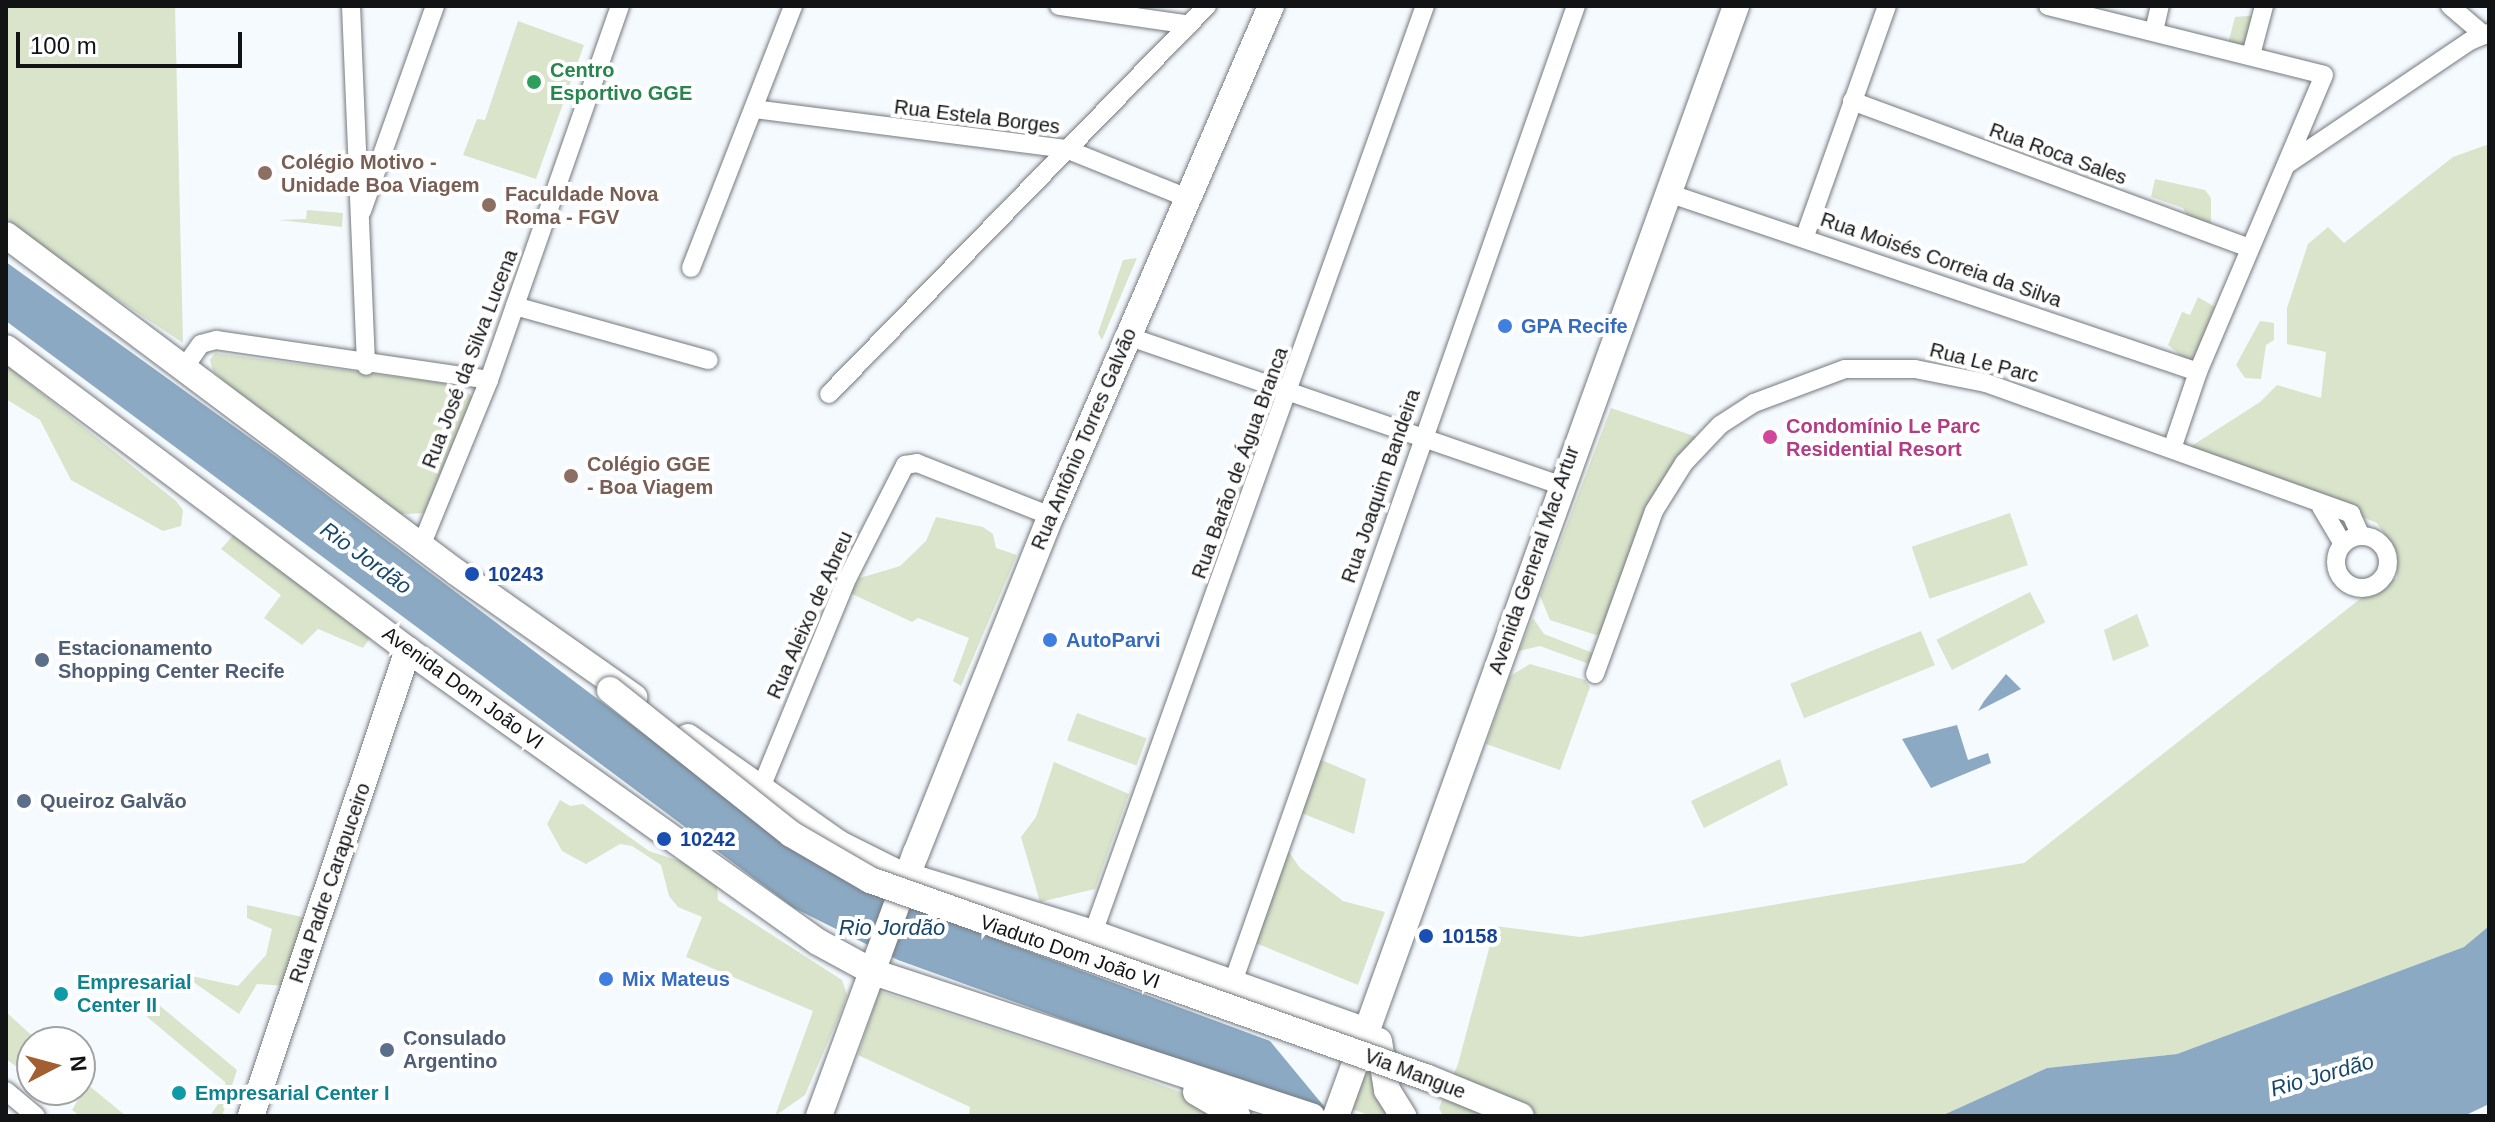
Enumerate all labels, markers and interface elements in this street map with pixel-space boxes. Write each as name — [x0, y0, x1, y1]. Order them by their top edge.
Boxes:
scale bar — [20, 16, 246, 66]
text: 100 m — [30, 32, 97, 59]
place label: Centro Esportivo GGE — [550, 58, 692, 105]
marker: Centro Esportivo GGE — [525, 73, 543, 91]
street label: Rua Estela Borges — [893, 95, 1061, 139]
street label: Rua Roca Sales — [1986, 118, 2130, 190]
place label: Colégio Motivo - Unidade Boa Viagem — [281, 150, 480, 197]
marker: Colégio Motivo - Unidade Boa Viagem — [256, 164, 274, 182]
place label: Faculdade Nova Roma - FGV — [505, 182, 658, 229]
marker: Faculdade Nova Roma - FGV — [480, 196, 498, 214]
street label: Rua Moisés Correia da Silva — [1817, 207, 2065, 313]
street label: Rua José da Silva Lucena — [417, 246, 523, 472]
place label: GPA Recife — [1521, 314, 1628, 338]
marker: GPA Recife — [1496, 317, 1514, 335]
street label: Rua Antônio Torres Galvão — [1026, 324, 1142, 554]
street label: Rua Le Parc — [1927, 338, 2041, 388]
street label: Rua Barão de Água Branca — [1187, 344, 1293, 582]
street label: Rua Joaquim Bandeira — [1337, 386, 1425, 586]
place label: Condomínio Le Parc Residential Resort — [1786, 414, 1980, 461]
marker: Condomínio Le Parc Residential Resort — [1761, 428, 1779, 446]
street label: Avenida General Mac Artur — [1483, 442, 1585, 678]
place label: Colégio GGE - Boa Viagem — [587, 452, 713, 499]
marker: Colégio GGE - Boa Viagem — [562, 467, 580, 485]
water label: Rio Jordão — [315, 516, 417, 600]
street label: Rua Aleixo de Abreu — [762, 526, 858, 704]
place label: 10243 — [488, 562, 544, 586]
marker: 10243 — [463, 565, 481, 583]
street label: Avenida Dom João VI — [378, 622, 548, 754]
place label: AutoParvi — [1066, 628, 1160, 652]
marker: AutoParvi — [1041, 631, 1059, 649]
place label: Estacionamento Shopping Center Recife — [58, 636, 285, 683]
marker: Estacionamento Shopping Center Recife — [33, 651, 51, 669]
street label: Rua Padre Carapuceiro — [284, 780, 376, 986]
place label: Queiroz Galvão — [40, 789, 187, 813]
marker: Queiroz Galvão — [15, 792, 33, 810]
place label: 10242 — [680, 827, 736, 851]
marker: 10242 — [655, 830, 673, 848]
street label: Viaduto Dom João VI — [977, 910, 1163, 994]
water label: Rio Jordão — [839, 915, 945, 941]
place label: 10158 — [1442, 924, 1498, 948]
marker: 10158 — [1417, 927, 1435, 945]
place label: Mix Mateus — [622, 967, 730, 991]
place label: Empresarial Center II — [77, 970, 192, 1017]
marker: Mix Mateus — [597, 970, 615, 988]
marker: Empresarial Center II — [52, 985, 70, 1003]
north arrow — [16, 1026, 96, 1106]
place label: Consulado Argentino — [403, 1026, 506, 1073]
marker: Consulado Argentino — [378, 1041, 396, 1059]
street label: Via Mangue — [1361, 1044, 1469, 1104]
water label: Rio Jordão — [2267, 1048, 2377, 1102]
text: N — [65, 1054, 92, 1073]
place label: Empresarial Center I — [195, 1081, 390, 1105]
marker: Empresarial Center I — [170, 1084, 188, 1102]

